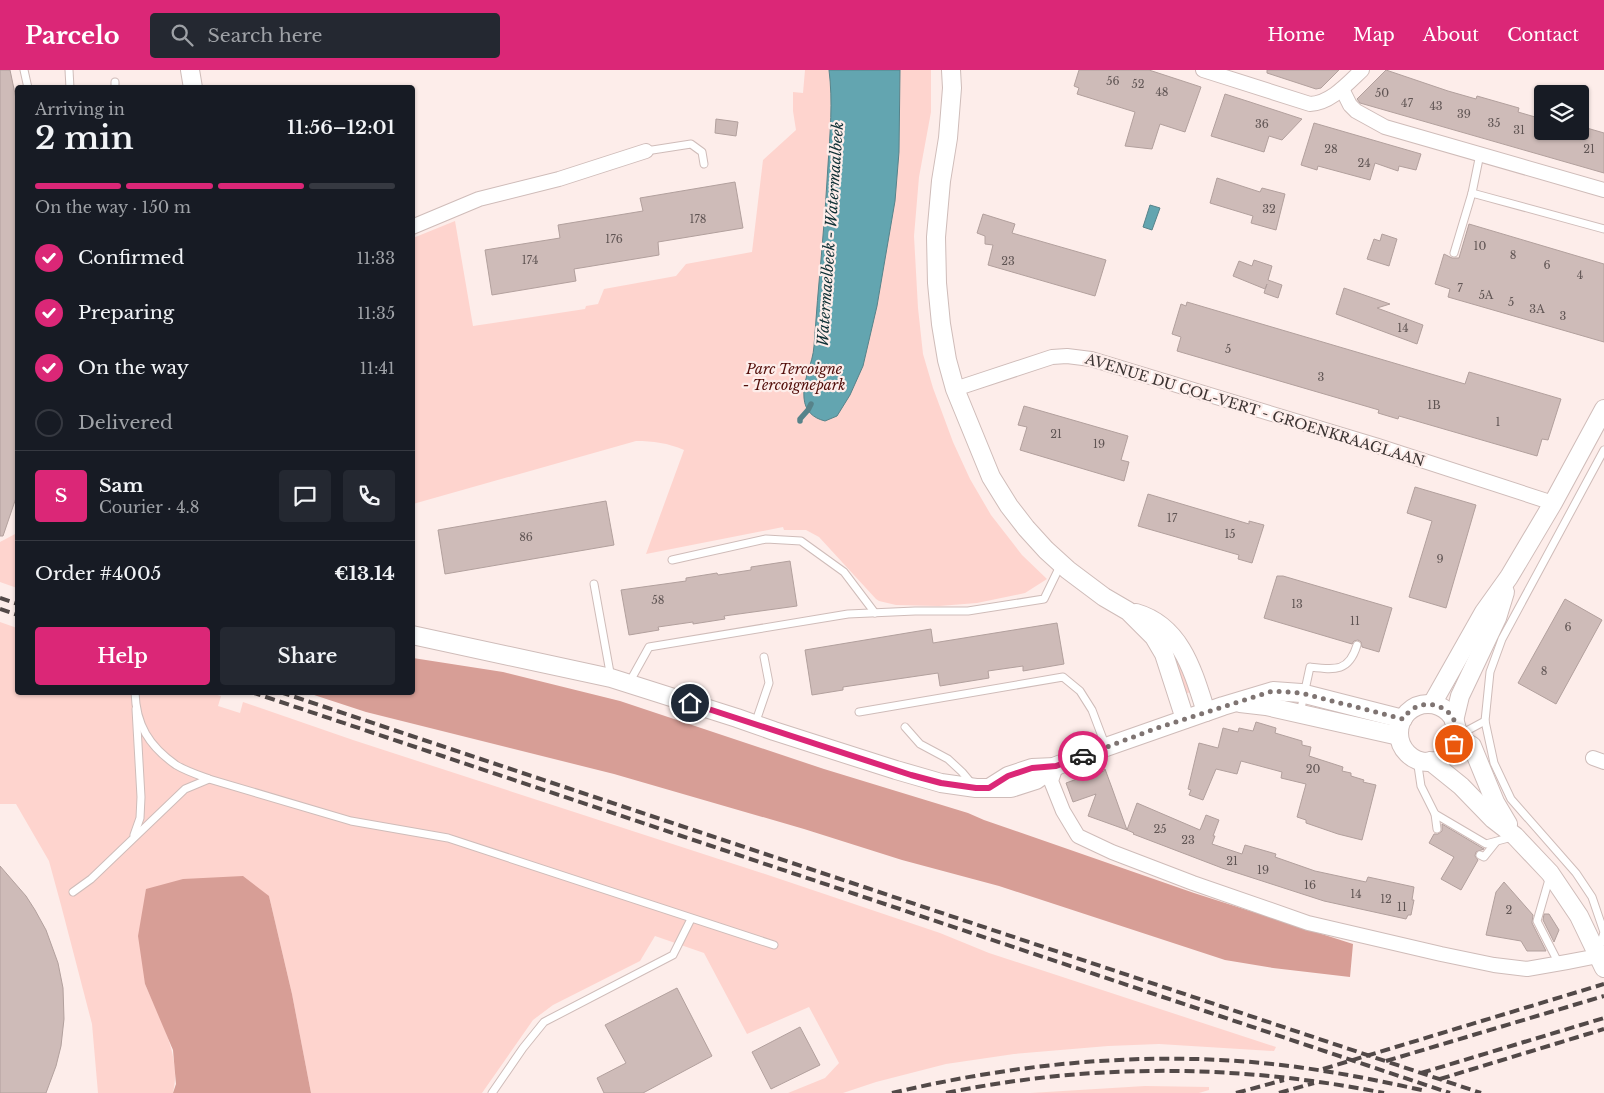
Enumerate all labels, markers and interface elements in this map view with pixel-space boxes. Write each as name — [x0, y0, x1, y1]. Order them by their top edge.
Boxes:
search box — [150, 13, 500, 58]
text: Parcelo — [25, 21, 120, 50]
icon: search — [168, 21, 196, 49]
text: Search here — [208, 24, 322, 47]
text: Home — [1267, 24, 1325, 46]
text: Map — [1353, 24, 1395, 46]
text: About — [1423, 24, 1479, 46]
text: Contact — [1507, 24, 1579, 46]
house number: 56 — [1106, 74, 1120, 88]
house number: 52 — [1131, 77, 1145, 91]
house number: 48 — [1155, 85, 1169, 99]
map controls — [1534, 85, 1589, 140]
button: layers — [1534, 85, 1589, 140]
house number: 50 — [1375, 86, 1389, 100]
house number: 47 — [1401, 96, 1413, 110]
text: Arriving in — [35, 99, 125, 119]
house number: 43 — [1429, 99, 1443, 113]
house number: 39 — [1457, 107, 1471, 121]
text: 11:56–12:01 — [287, 116, 395, 139]
house number: 35 — [1487, 116, 1501, 130]
house number: 36 — [1255, 117, 1269, 131]
text: 2 min — [35, 118, 134, 158]
water label: Watermaelbeek - Watermaalbeek — [813, 121, 847, 347]
house number: 31 — [1513, 123, 1525, 137]
house number: 28 — [1324, 142, 1338, 156]
house number: 21 — [1583, 142, 1595, 156]
house number: 24 — [1357, 156, 1371, 170]
text: On the way · 150 m — [35, 197, 191, 217]
house number: 32 — [1262, 202, 1276, 216]
house number: 178 — [689, 212, 707, 226]
house number: 176 — [605, 232, 623, 246]
house number: 10 — [1474, 239, 1487, 253]
icon: check — [35, 244, 63, 272]
text: Confirmed — [78, 246, 184, 269]
text: 11:33 — [356, 248, 395, 268]
house number: 8 — [1510, 248, 1516, 262]
house number: 174 — [522, 253, 538, 267]
house number: 23 — [1001, 254, 1015, 268]
house number: 6 — [1543, 258, 1551, 272]
house number: 4 — [1577, 268, 1583, 282]
house number: 7 — [1457, 281, 1463, 295]
house number: 5A — [1479, 288, 1494, 302]
house number: 5 — [1508, 295, 1514, 309]
icon: check — [35, 299, 63, 327]
text: Preparing — [78, 301, 174, 324]
house number: 3A — [1529, 302, 1545, 316]
text: 11:35 — [357, 303, 395, 323]
house number: 3 — [1560, 309, 1567, 323]
house number: 14 — [1397, 321, 1409, 335]
house number: 5 — [1225, 342, 1231, 356]
street label: AVENUE DU COL-VERT - GROENKRAAGLAAN — [1082, 349, 1427, 470]
icon: check — [35, 354, 63, 382]
text: On the way — [78, 356, 189, 379]
text: 11:41 — [360, 358, 395, 378]
park label: Parc Tercoigne - Tercoignepark — [743, 360, 845, 394]
house number: 3 — [1318, 370, 1325, 384]
house number: 1B — [1427, 398, 1441, 412]
text: Delivered — [78, 411, 173, 434]
house number: 1 — [1496, 415, 1501, 429]
house number: 21 — [1050, 427, 1062, 441]
house number: 19 — [1093, 437, 1105, 451]
button: chat — [279, 470, 331, 522]
button: phone — [343, 470, 395, 522]
text: Sam — [99, 474, 144, 497]
text: S — [55, 484, 67, 507]
text: Courier · 4.8 — [99, 497, 200, 517]
house number: 17 — [1167, 511, 1178, 525]
house number: 15 — [1224, 527, 1236, 541]
house number: 86 — [519, 530, 533, 544]
house number: 9 — [1436, 552, 1444, 566]
text: Order #4005 — [35, 562, 161, 585]
text: €13.14 — [334, 562, 395, 585]
house number: 58 — [652, 593, 664, 607]
house number: 13 — [1291, 597, 1303, 611]
house number: 11 — [1350, 614, 1360, 628]
house number: 6 — [1564, 620, 1572, 634]
button: Help — [35, 627, 210, 685]
button: Share — [220, 627, 395, 685]
house number: 8 — [1541, 664, 1547, 678]
pin — [669, 682, 711, 724]
icon: home — [676, 689, 704, 717]
pin — [1433, 723, 1475, 765]
icon: bag — [1440, 730, 1468, 758]
courier — [1058, 731, 1108, 781]
icon: car — [1069, 742, 1097, 770]
house number: 20 — [1306, 762, 1320, 776]
house number: 25 — [1153, 822, 1167, 836]
house number: 23 — [1181, 833, 1195, 847]
house number: 21 — [1226, 854, 1238, 868]
house number: 19 — [1257, 863, 1269, 877]
house number: 16 — [1304, 878, 1316, 892]
house number: 14 — [1350, 887, 1362, 901]
house number: 12 — [1380, 892, 1392, 906]
house number: 11 — [1397, 900, 1407, 914]
house number: 2 — [1506, 903, 1513, 917]

